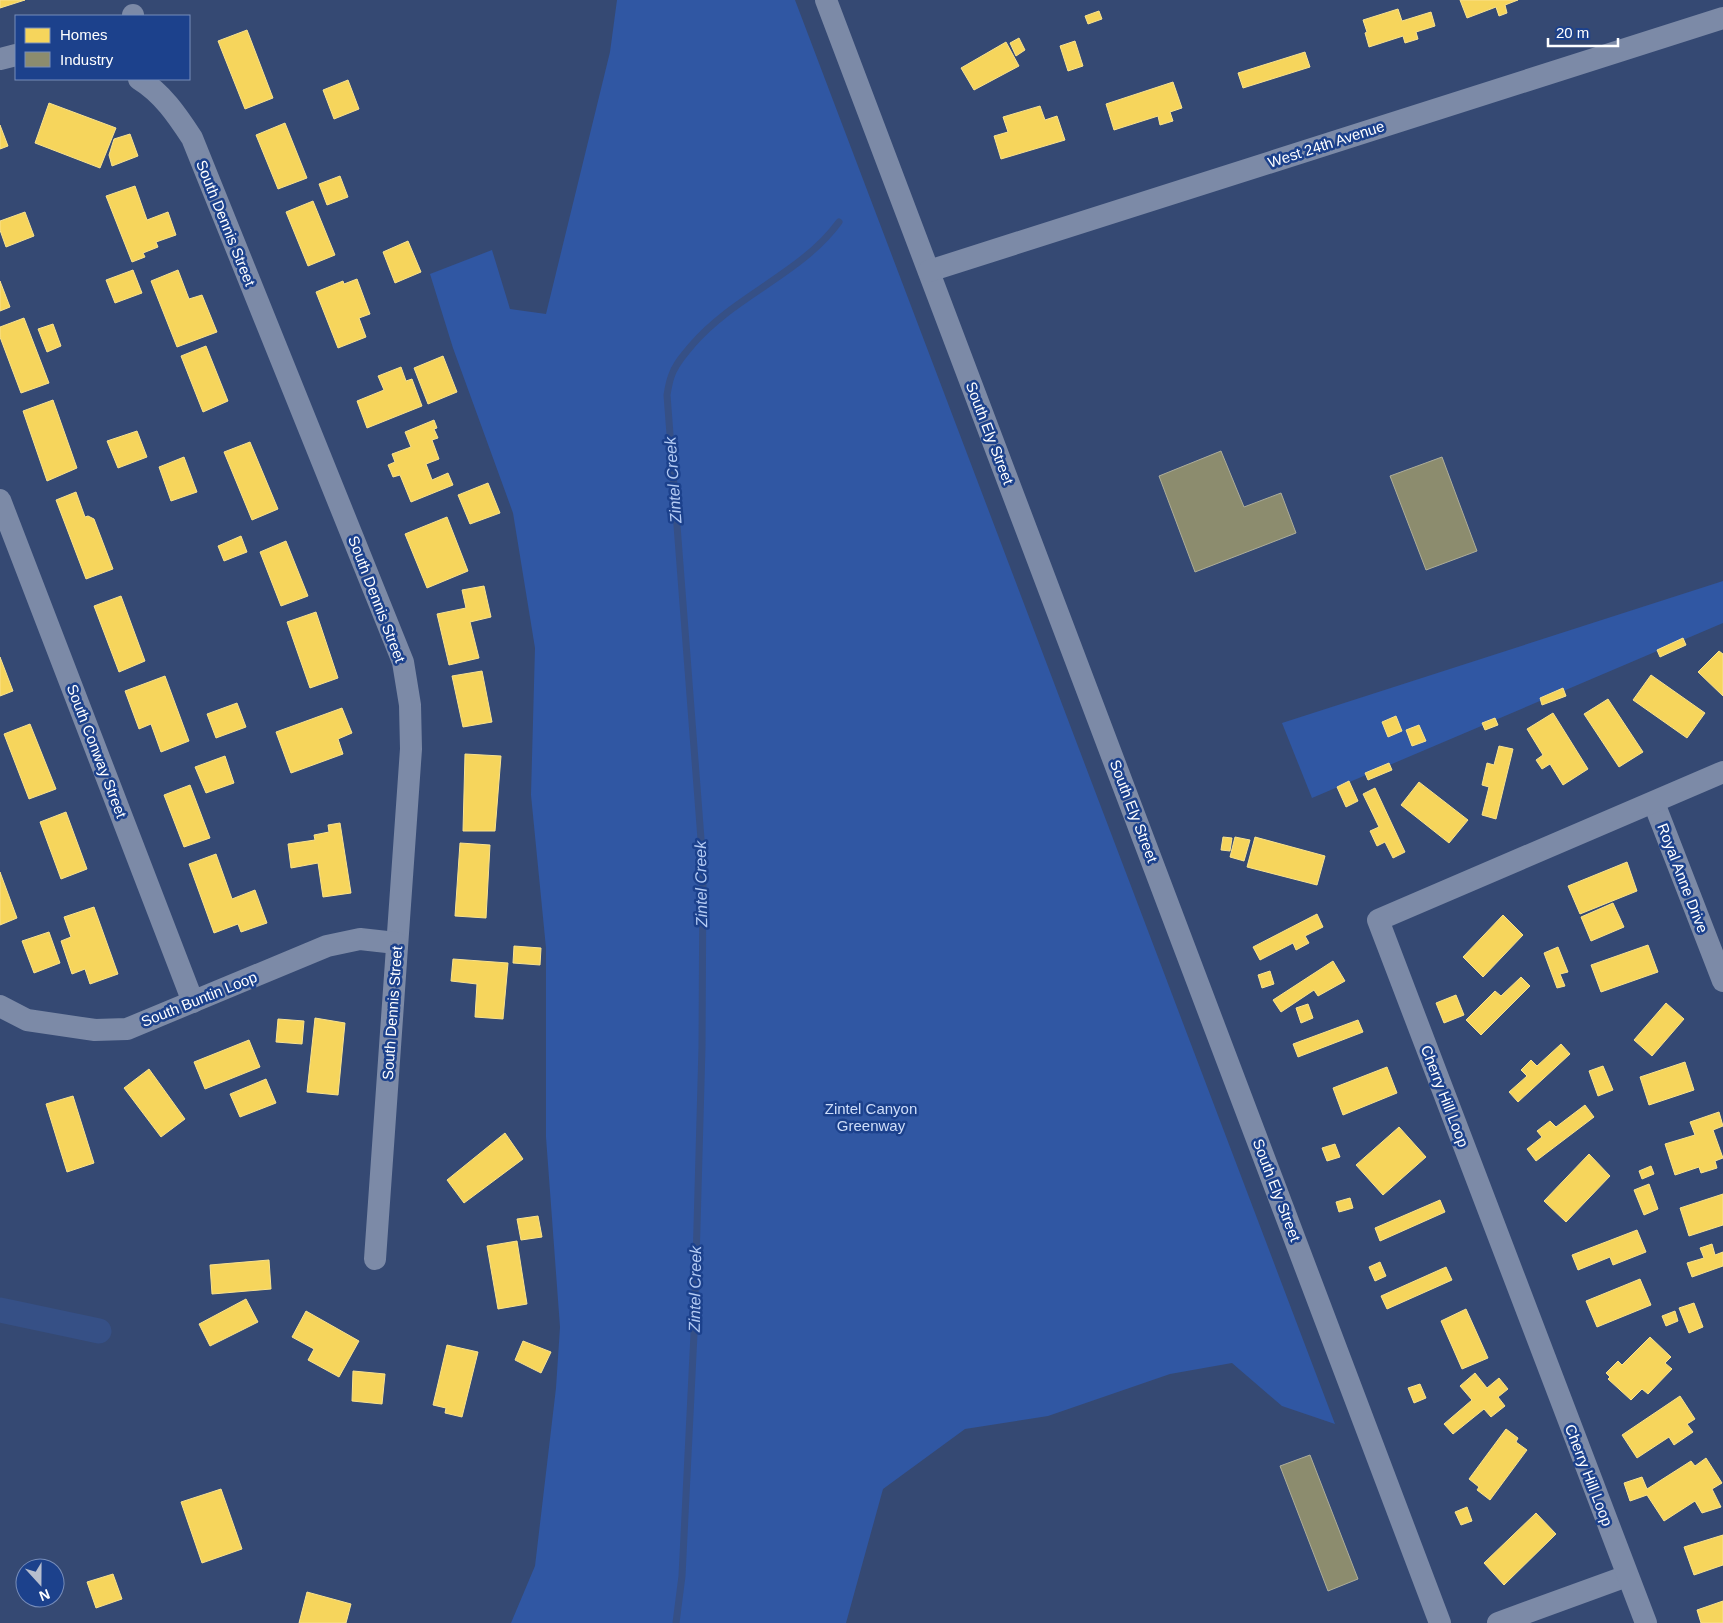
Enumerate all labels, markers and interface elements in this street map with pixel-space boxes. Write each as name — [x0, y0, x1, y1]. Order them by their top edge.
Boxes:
legend — [15, 15, 190, 80]
scale bar — [1548, 15, 1618, 47]
text: 20 m — [1556, 24, 1589, 41]
text: Homes — [60, 26, 108, 43]
text: Industry — [60, 51, 114, 68]
street label: West 24th Avenue — [1266, 117, 1386, 171]
street label: South Dennis Street — [193, 158, 259, 289]
street label: South Ely Street — [963, 379, 1018, 487]
water label: Zintel Creek — [661, 435, 685, 525]
street label: South Dennis Street — [345, 533, 409, 665]
street label: South Conway Street — [64, 682, 131, 821]
street label: South Ely Street — [1107, 757, 1162, 865]
street label: Royal Anne Drive — [1654, 821, 1712, 935]
water label: Zintel Creek — [692, 840, 710, 928]
street label: South Dennis Street — [379, 945, 405, 1081]
street label: South Buntin Loop — [139, 968, 259, 1030]
street label: Cherry Hill Loop — [1418, 1043, 1472, 1149]
park label: Zintel Canyon Greenway — [825, 1100, 917, 1134]
street label: South Ely Street — [1250, 1136, 1305, 1244]
water label: Zintel Creek — [686, 1245, 704, 1333]
street label: Cherry Hill Loop — [1562, 1422, 1616, 1528]
north arrow — [15, 1558, 65, 1608]
text: N — [37, 1586, 52, 1604]

